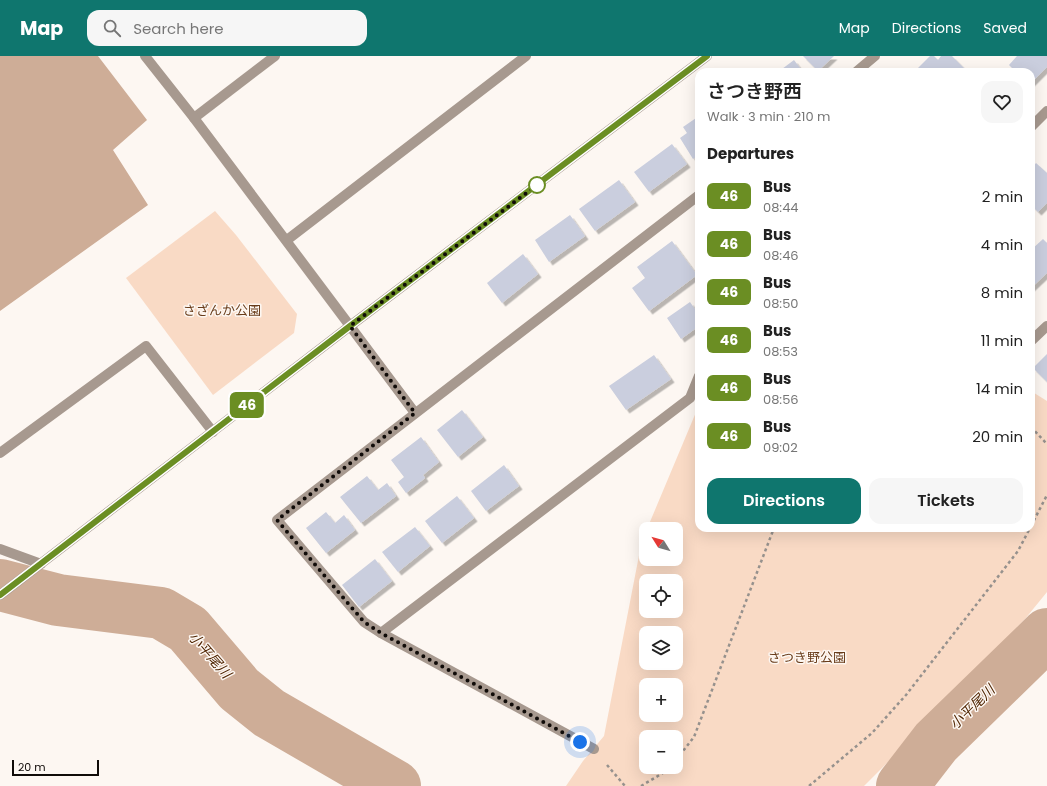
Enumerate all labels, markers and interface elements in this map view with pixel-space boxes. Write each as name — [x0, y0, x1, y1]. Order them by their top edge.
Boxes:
search box — [87, 10, 367, 46]
text: Map — [20, 15, 63, 42]
icon: search — [101, 17, 123, 39]
text: Search here — [133, 18, 224, 39]
text: Map — [839, 18, 870, 38]
text: Directions — [892, 18, 961, 38]
text: Saved — [983, 18, 1027, 38]
text: さつき野西 — [707, 78, 802, 105]
button: heart — [981, 81, 1023, 123]
text: Walk · 3 min · 210 m — [707, 107, 830, 126]
text: Departures — [707, 143, 794, 164]
unlabelled marker — [528, 176, 546, 194]
text: Bus — [763, 176, 791, 197]
text: 46 — [720, 186, 738, 206]
text: 2 min — [982, 186, 1023, 207]
text: 08:44 — [763, 198, 799, 217]
text: Bus — [763, 224, 791, 245]
text: 46 — [720, 234, 738, 254]
text: 4 min — [981, 234, 1023, 255]
text: 08:46 — [763, 246, 799, 265]
text: Bus — [763, 272, 791, 293]
text: 46 — [720, 282, 738, 302]
text: 8 min — [981, 282, 1023, 303]
text: 08:50 — [763, 294, 798, 313]
park label: さざんか公園 — [183, 301, 261, 320]
text: Bus — [763, 320, 791, 341]
text: 46 — [720, 330, 738, 350]
text: 11 min — [981, 330, 1023, 351]
text: 08:53 — [763, 342, 798, 361]
text: Bus — [763, 368, 791, 389]
text: 46 — [720, 378, 738, 398]
text: 14 min — [976, 378, 1023, 399]
text: 08:56 — [763, 390, 799, 409]
line badge: 46 — [229, 392, 265, 418]
text: 46 — [238, 395, 256, 415]
text: Bus — [763, 416, 791, 437]
text: 46 — [720, 426, 738, 446]
text: 20 min — [972, 426, 1023, 447]
text: 09:02 — [763, 438, 798, 457]
button: Directions — [707, 478, 861, 524]
button: Tickets — [869, 478, 1023, 524]
north arrow — [639, 522, 683, 566]
map controls — [639, 522, 683, 774]
button: locate — [639, 574, 683, 618]
button: layers — [639, 626, 683, 670]
water label: 小平尾川 — [184, 627, 237, 684]
park label: さつき野公園 — [768, 648, 846, 667]
button: + — [639, 678, 683, 722]
water label: 小平尾川 — [945, 679, 1001, 734]
button: − — [639, 730, 683, 774]
your location — [570, 732, 590, 752]
scale bar — [12, 758, 99, 777]
text: 20 m — [18, 759, 46, 775]

